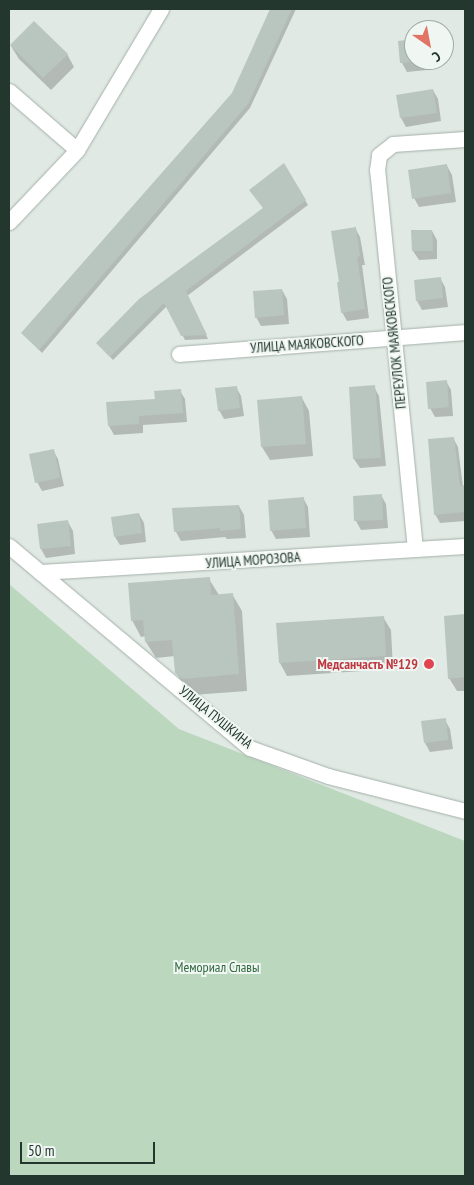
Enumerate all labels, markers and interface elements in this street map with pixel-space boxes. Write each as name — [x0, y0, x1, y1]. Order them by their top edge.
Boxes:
north arrow — [404, 20, 454, 70]
text: С — [429, 47, 444, 66]
street label: ПЕРЕУЛОК МАЯКОВСКОГО — [379, 276, 409, 410]
street label: УЛИЦА МАЯКОВСКОГО — [249, 332, 365, 356]
street label: УЛИЦА МОРОЗОВА — [205, 548, 301, 572]
place label: Медсанчасть №129 — [317, 656, 418, 672]
marker: Медсанчасть №129 — [422, 657, 436, 671]
street label: УЛИЦА ПУШКИНА — [176, 682, 256, 752]
park label: Мемориал Славы — [175, 959, 259, 975]
scale bar — [22, 1132, 158, 1164]
text: 50 m — [28, 1141, 54, 1160]

